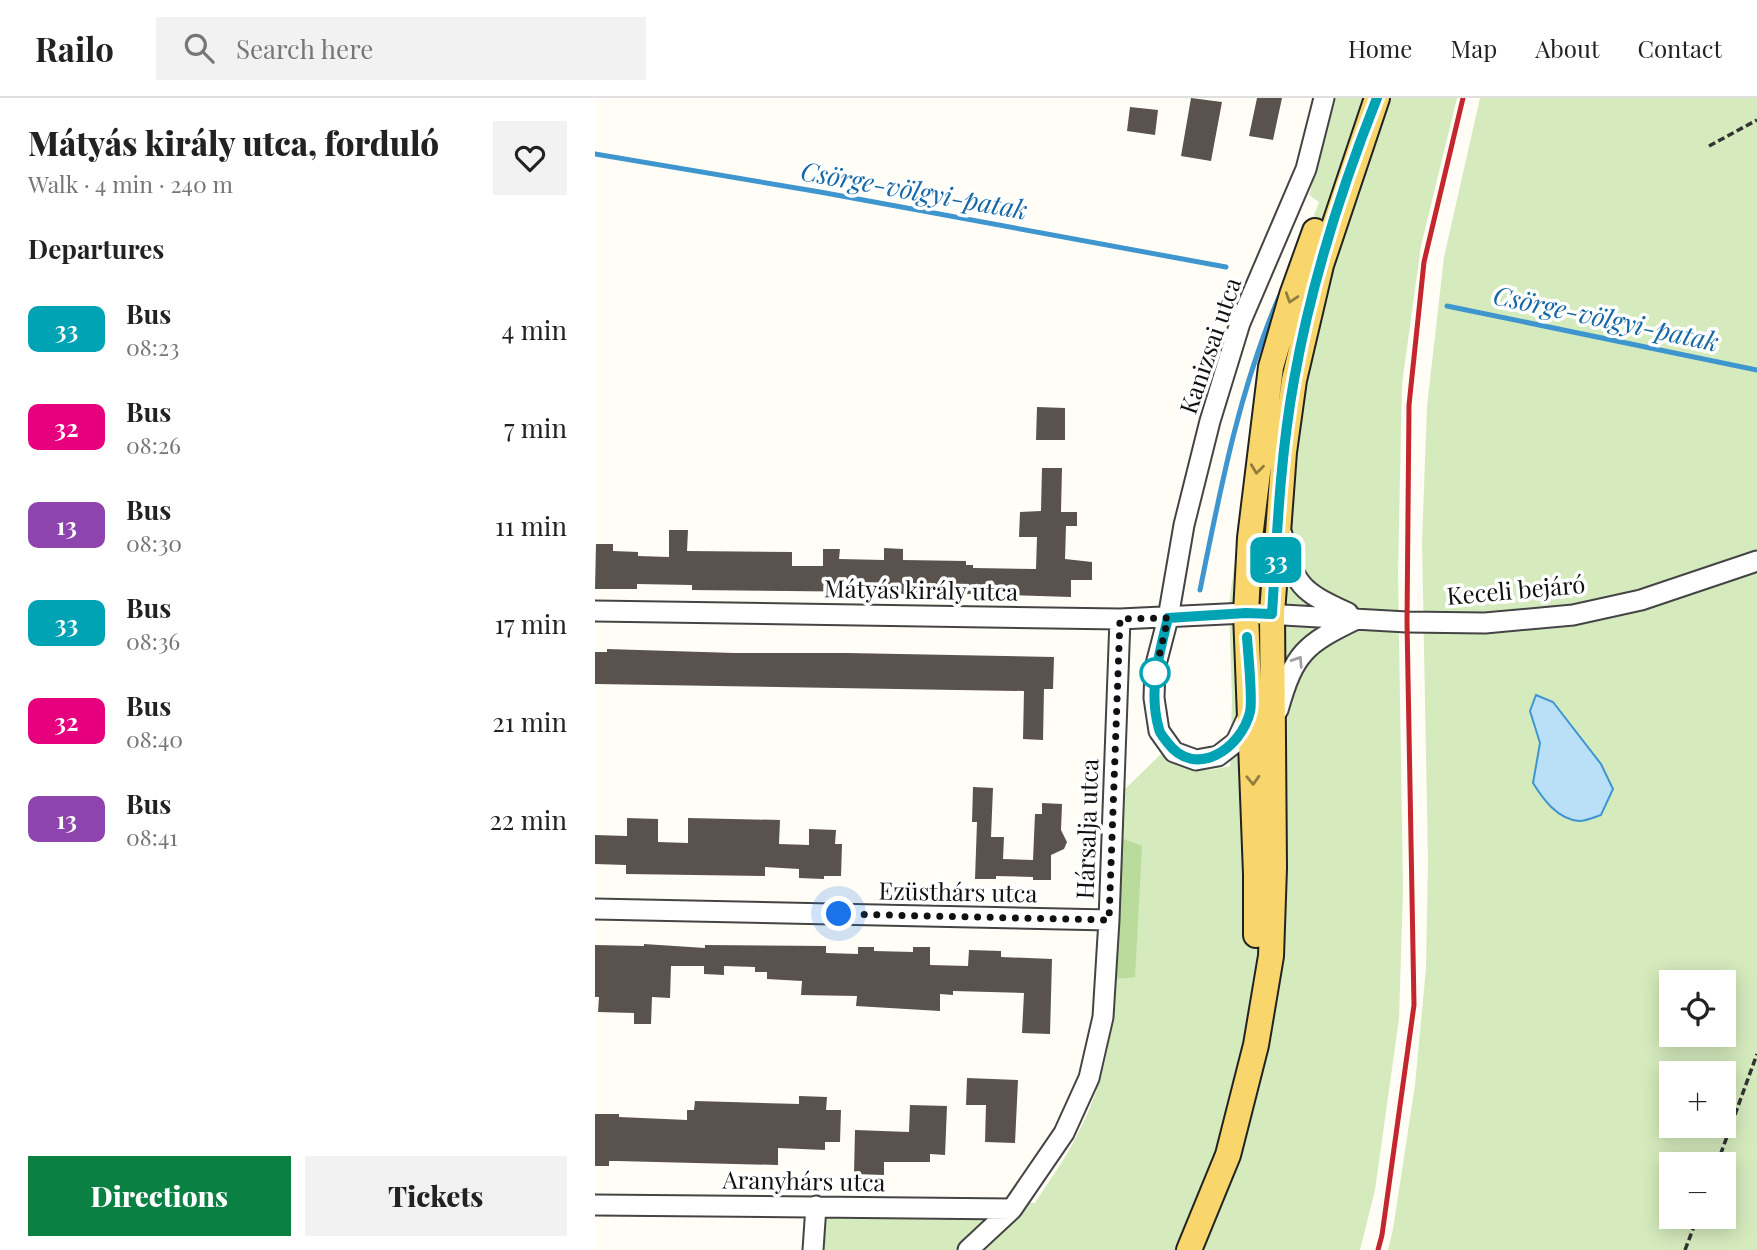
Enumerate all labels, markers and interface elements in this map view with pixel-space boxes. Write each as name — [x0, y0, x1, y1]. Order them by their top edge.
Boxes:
search box — [156, 17, 646, 80]
text: Railo — [35, 26, 114, 70]
icon: search — [180, 29, 218, 67]
text: Search here — [236, 31, 373, 66]
text: Home — [1348, 32, 1412, 64]
text: Map — [1450, 32, 1497, 64]
text: About — [1535, 32, 1599, 64]
text: Contact — [1637, 32, 1722, 64]
text: Mátyás király utca, forduló — [28, 120, 439, 164]
button: heart — [493, 121, 567, 195]
water label: Csörge-völgyi-patak — [798, 152, 1030, 227]
text: Walk · 4 min · 240 m — [28, 168, 233, 199]
text: Departures — [28, 231, 164, 266]
street label: Kanizsai utca — [1171, 273, 1247, 418]
water label: Csörge-völgyi-patak — [1490, 277, 1722, 359]
one-way arrow — [1285, 291, 1299, 304]
text: Bus — [126, 296, 171, 331]
text: 4 min — [501, 312, 567, 347]
text: 33 — [55, 313, 78, 345]
text: 08:23 — [126, 331, 179, 362]
text: Bus — [126, 394, 171, 429]
text: 7 min — [504, 410, 567, 445]
text: 32 — [54, 411, 79, 443]
text: 08:26 — [126, 429, 181, 460]
one-way arrow — [1249, 463, 1264, 475]
text: Bus — [126, 492, 171, 527]
text: 11 min — [495, 508, 567, 543]
text: 13 — [56, 509, 77, 541]
text: 08:30 — [126, 527, 182, 558]
line badge: 33 — [1245, 537, 1307, 583]
text: 33 — [1264, 544, 1288, 576]
street label: Keceli bejáró — [1445, 567, 1586, 611]
street label: Mátyás király utca — [824, 571, 1019, 607]
text: Bus — [126, 590, 171, 625]
text: 17 min — [494, 606, 567, 641]
text: 33 — [55, 607, 78, 639]
text: 08:36 — [126, 625, 180, 656]
one-way arrow — [1290, 656, 1303, 669]
unlabelled marker — [1140, 658, 1170, 688]
text: Bus — [126, 688, 171, 723]
text: 21 min — [492, 704, 567, 739]
text: 32 — [54, 705, 79, 737]
text: 08:40 — [126, 723, 183, 754]
street label: Hársalja utca — [1068, 758, 1104, 900]
one-way arrow — [1245, 774, 1260, 785]
text: Bus — [126, 786, 171, 821]
text: 22 min — [489, 802, 567, 837]
text: 13 — [56, 803, 77, 835]
text: 08:41 — [126, 821, 178, 852]
street label: Ezüsthárs utca — [878, 874, 1038, 908]
your location — [821, 896, 856, 931]
map controls — [1659, 970, 1736, 1229]
button: locate — [1659, 970, 1736, 1047]
button: + — [1659, 1061, 1736, 1138]
button: − — [1659, 1152, 1736, 1229]
button: Directions — [28, 1156, 291, 1236]
button: Tickets — [305, 1156, 567, 1236]
street label: Aranyhárs utca — [721, 1163, 886, 1197]

